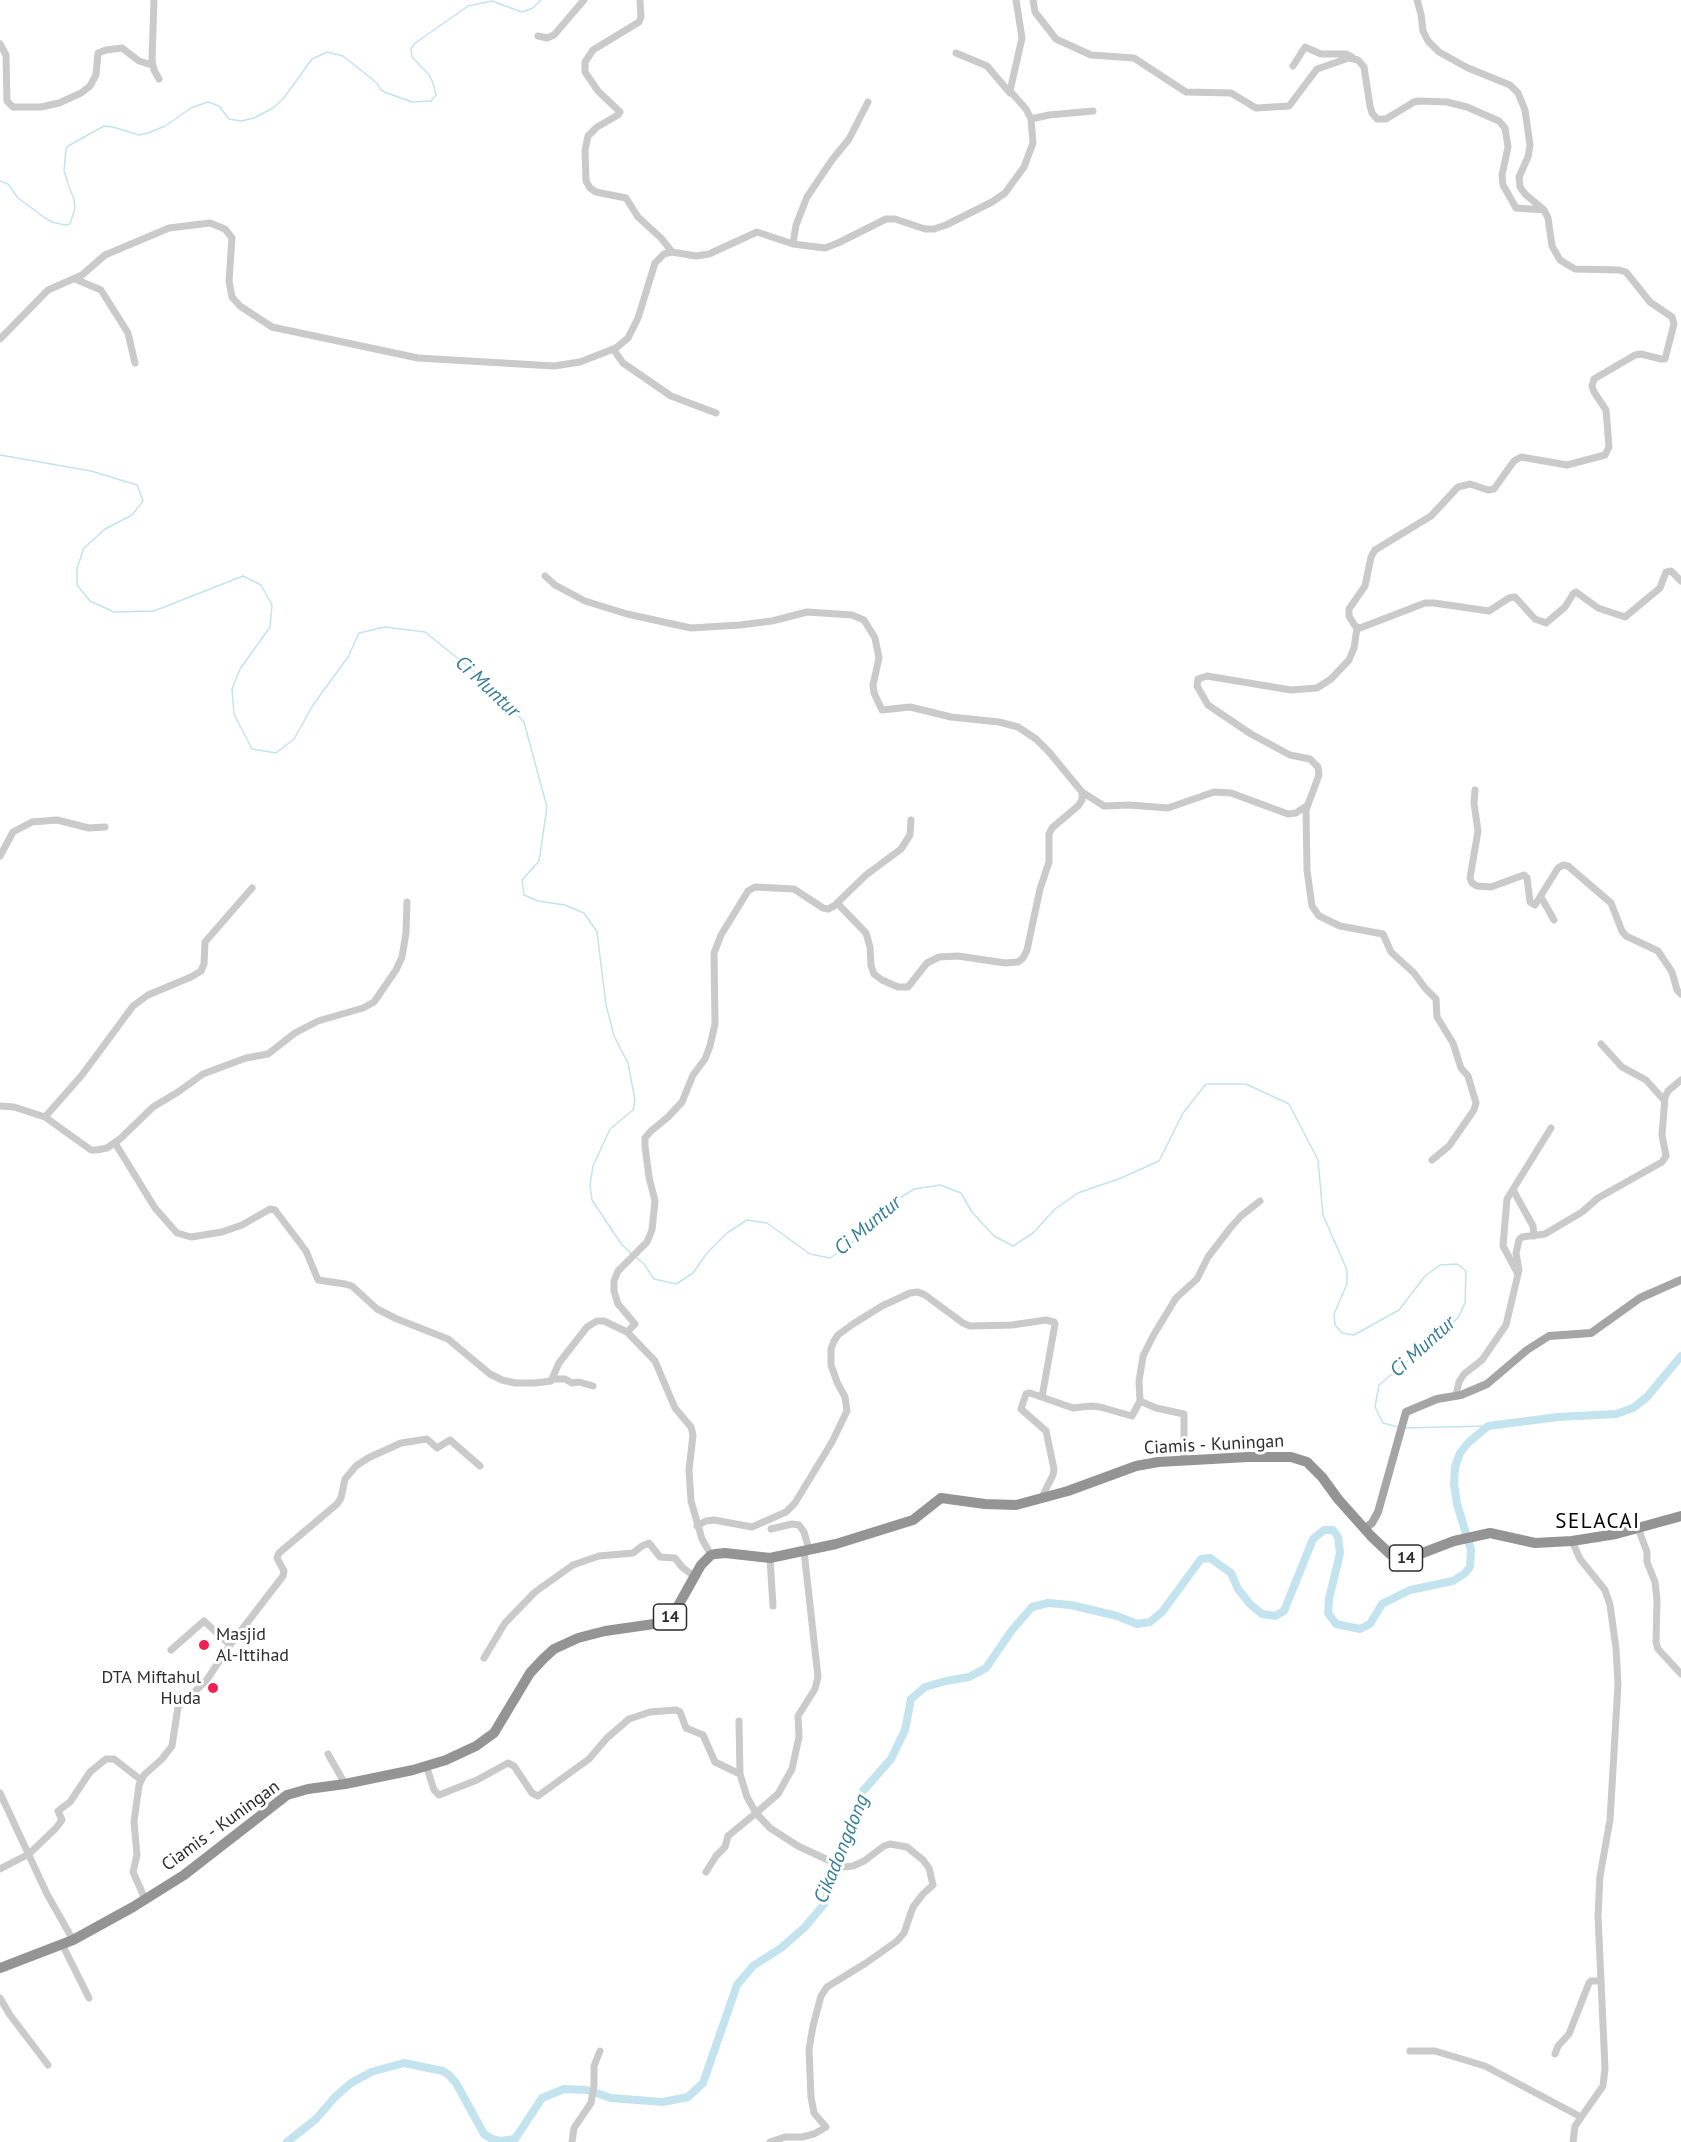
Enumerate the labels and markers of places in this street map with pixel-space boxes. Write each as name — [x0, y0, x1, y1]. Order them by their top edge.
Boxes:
place label: Masjid Al-Ittihad — [216, 1624, 289, 1666]
marker: Masjid Al-Ittihad — [197, 1638, 211, 1652]
place label: DTA Miftahul Huda — [102, 1667, 201, 1710]
marker: DTA Miftahul Huda — [206, 1681, 220, 1695]

